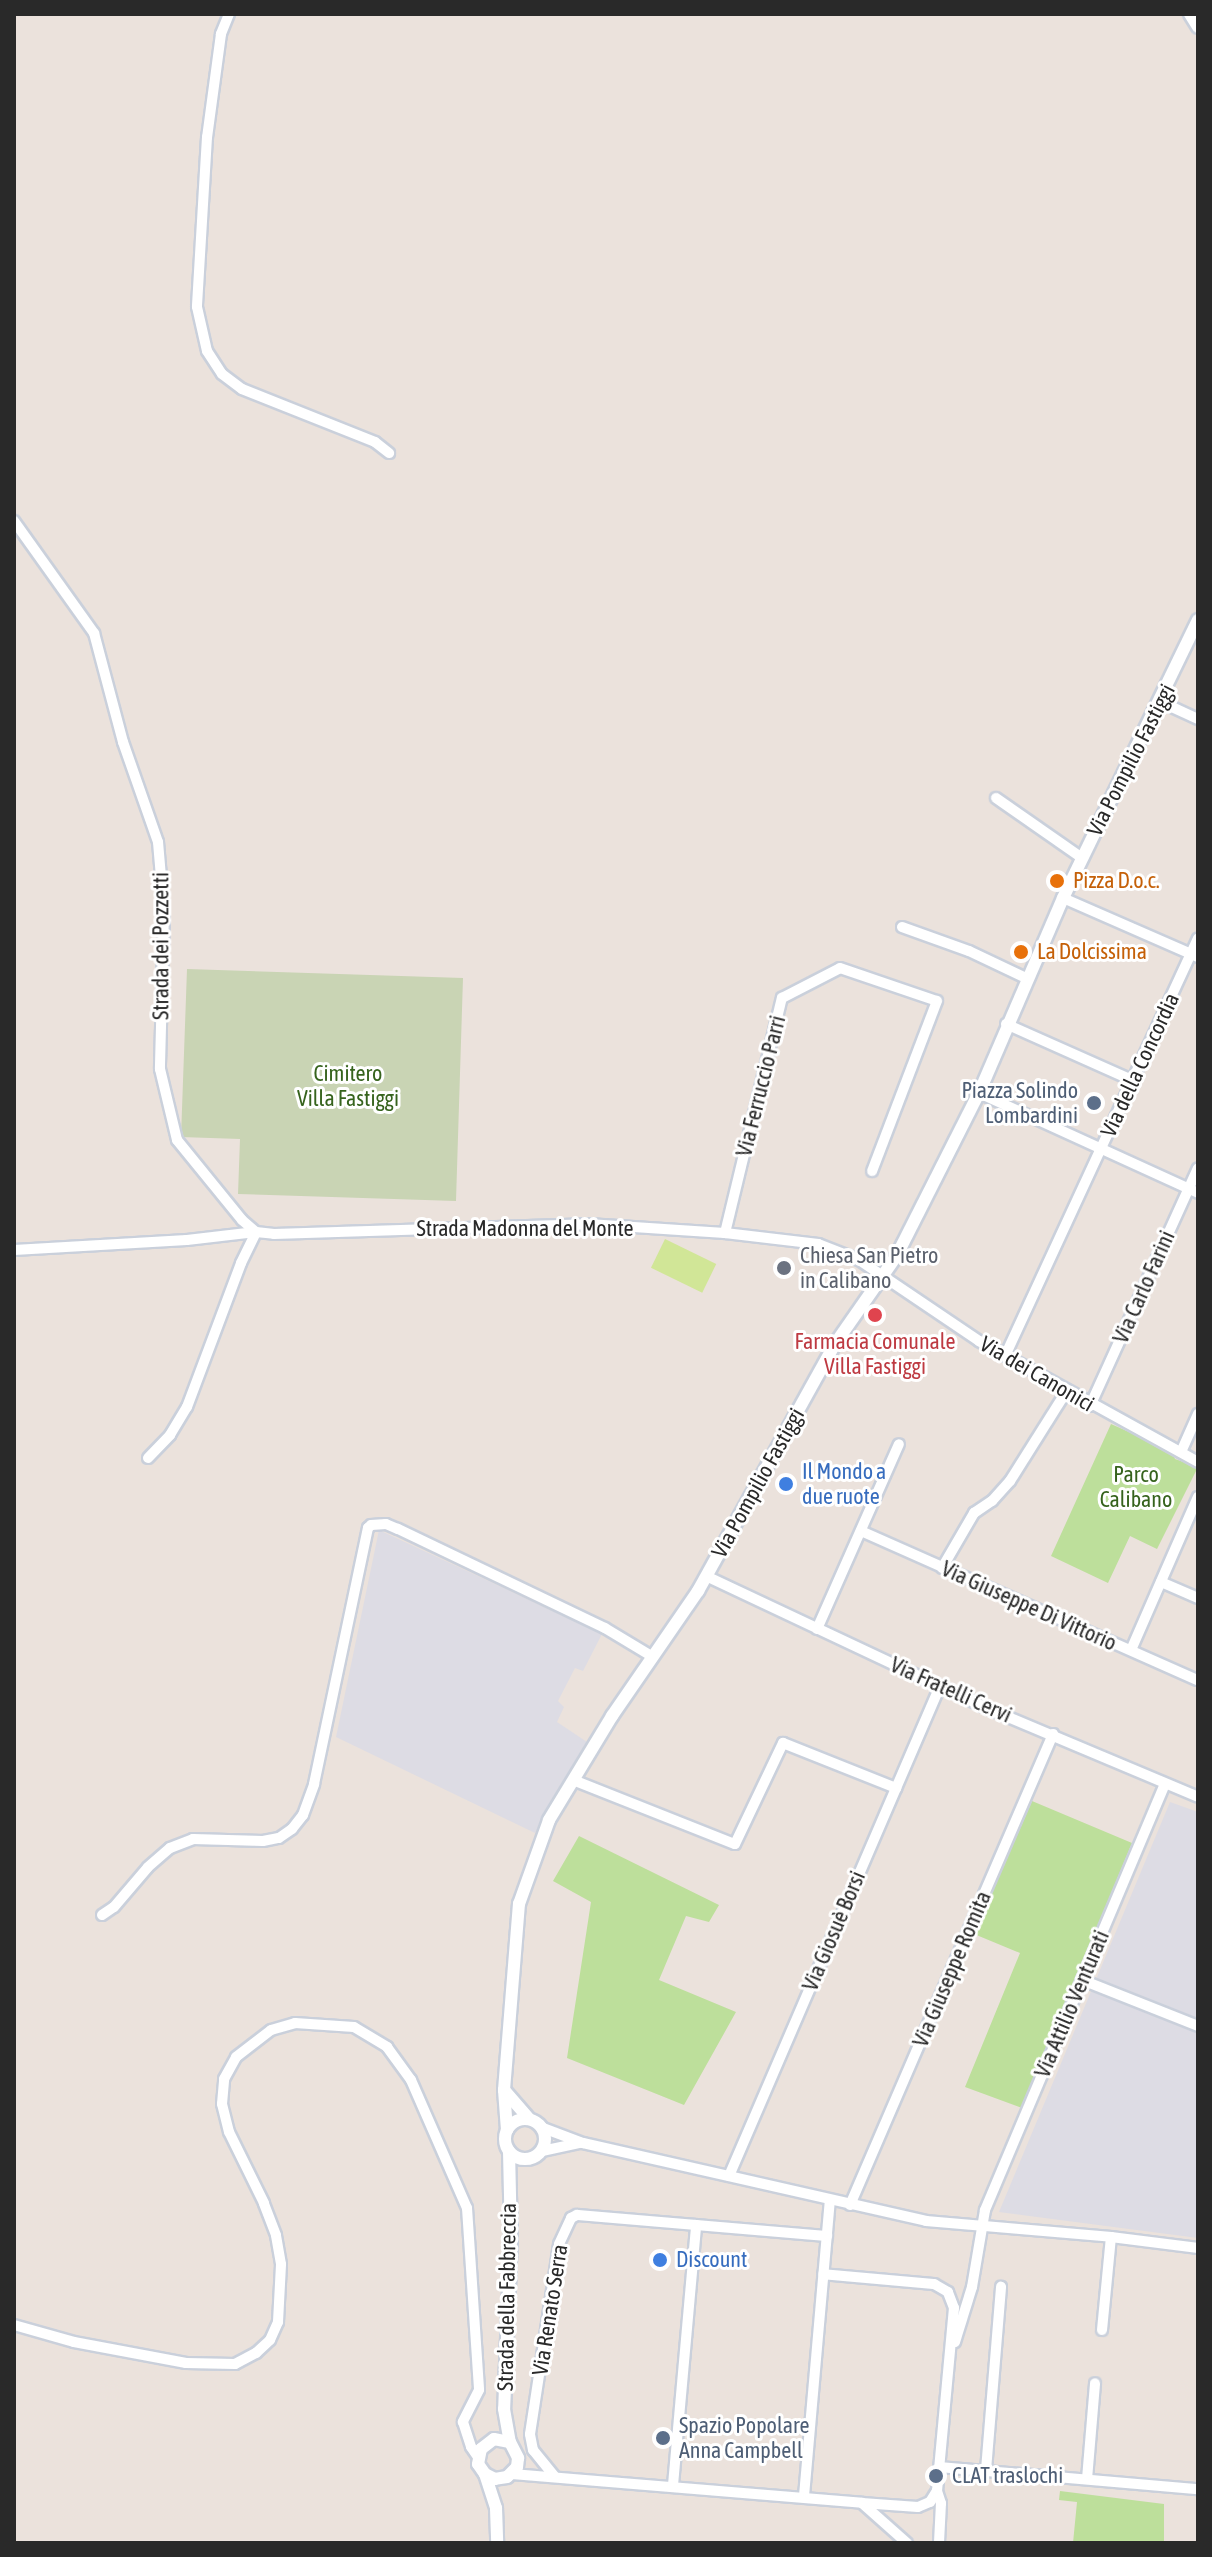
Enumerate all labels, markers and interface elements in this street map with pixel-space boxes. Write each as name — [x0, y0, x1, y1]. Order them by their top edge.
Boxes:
street label: Via Pompilio Fastiggi — [1081, 680, 1181, 840]
place label: Pizza D.o.c. — [1073, 868, 1160, 894]
street label: Strada dei Pozzetti — [148, 872, 174, 1020]
marker: Pizza D.o.c. — [1048, 872, 1066, 890]
place label: La Dolcissima — [1037, 939, 1147, 965]
marker: La Dolcissima — [1012, 943, 1030, 961]
street label: Via della Concordia — [1095, 989, 1185, 1141]
street label: Via Ferruccio Parri — [731, 1013, 791, 1159]
park label: Cimitero Villa Fastiggi — [297, 1060, 399, 1112]
place label: Piazza Solindo Lombardini — [961, 1077, 1078, 1128]
marker: Piazza Solindo Lombardini — [1085, 1094, 1103, 1112]
street label: Strada Madonna del Monte — [417, 1216, 633, 1242]
street label: Via Carlo Farini — [1107, 1227, 1181, 1347]
place label: Chiesa San Pietro in Calibano — [800, 1242, 938, 1294]
marker: Chiesa San Pietro in Calibano — [775, 1259, 793, 1277]
marker: Farmacia Comunale Villa Fastiggi — [866, 1306, 884, 1324]
place label: Farmacia Comunale Villa Fastiggi — [795, 1328, 955, 1380]
street label: Via dei Canonici — [975, 1331, 1099, 1417]
street label: Via Pompilio Fastiggi — [706, 1404, 810, 1562]
place label: Il Mondo a due ruote — [802, 1458, 886, 1510]
park label: Parco Calibano — [1100, 1461, 1172, 1512]
marker: Il Mondo a due ruote — [777, 1475, 795, 1493]
street label: Via Giuseppe Di Vittorio — [937, 1556, 1121, 1656]
street label: Via Fratelli Cervi — [886, 1651, 1016, 1729]
street label: Via Giosuè Borsi — [797, 1867, 871, 1995]
street label: Via Giuseppe Romita — [907, 1887, 997, 2051]
street label: Via Attilio Venturati — [1029, 1926, 1115, 2082]
street label: Strada della Fabbreccia — [492, 2203, 522, 2391]
street label: Via Renato Serra — [527, 2243, 573, 2377]
place label: Discount — [676, 2247, 747, 2273]
marker: Discount — [651, 2251, 669, 2269]
place label: Spazio Popolare Anna Campbell — [679, 2412, 809, 2464]
marker: Spazio Popolare Anna Campbell — [654, 2429, 672, 2447]
place label: CLAT traslochi — [952, 2463, 1063, 2489]
marker: CLAT traslochi — [927, 2467, 945, 2485]

